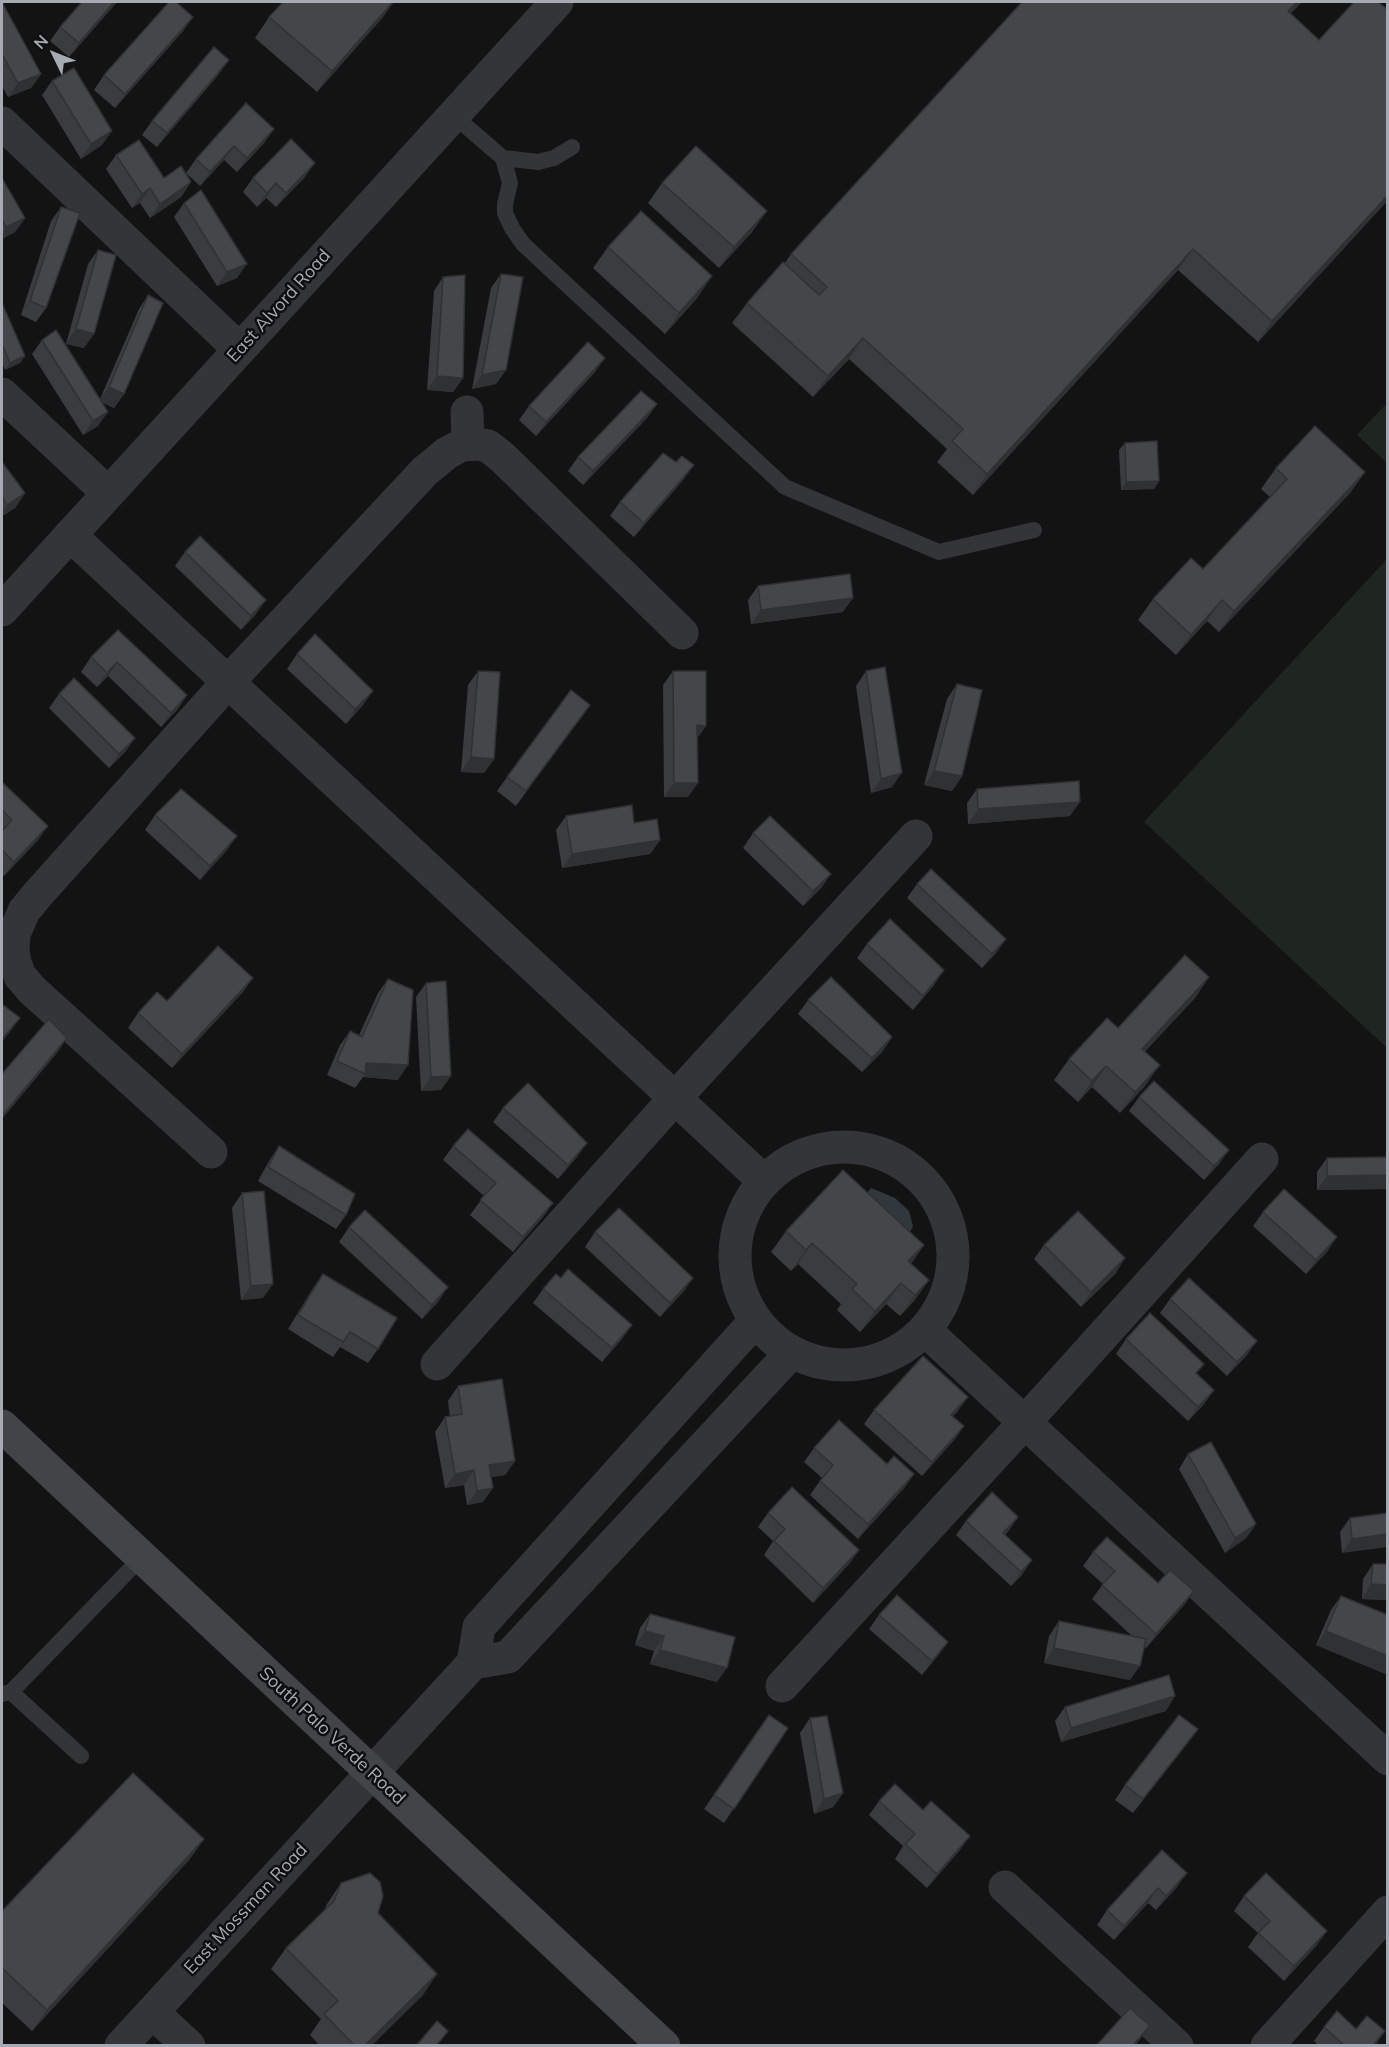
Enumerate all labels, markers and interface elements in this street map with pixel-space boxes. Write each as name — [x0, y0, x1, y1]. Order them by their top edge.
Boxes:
north arrow — [24, 24, 84, 84]
text: N — [29, 30, 52, 53]
street label: East Alvord Road — [223, 245, 335, 367]
street label: South Palo Verde Road — [254, 1663, 410, 1809]
street label: East Mossman Road — [180, 1839, 312, 1979]

